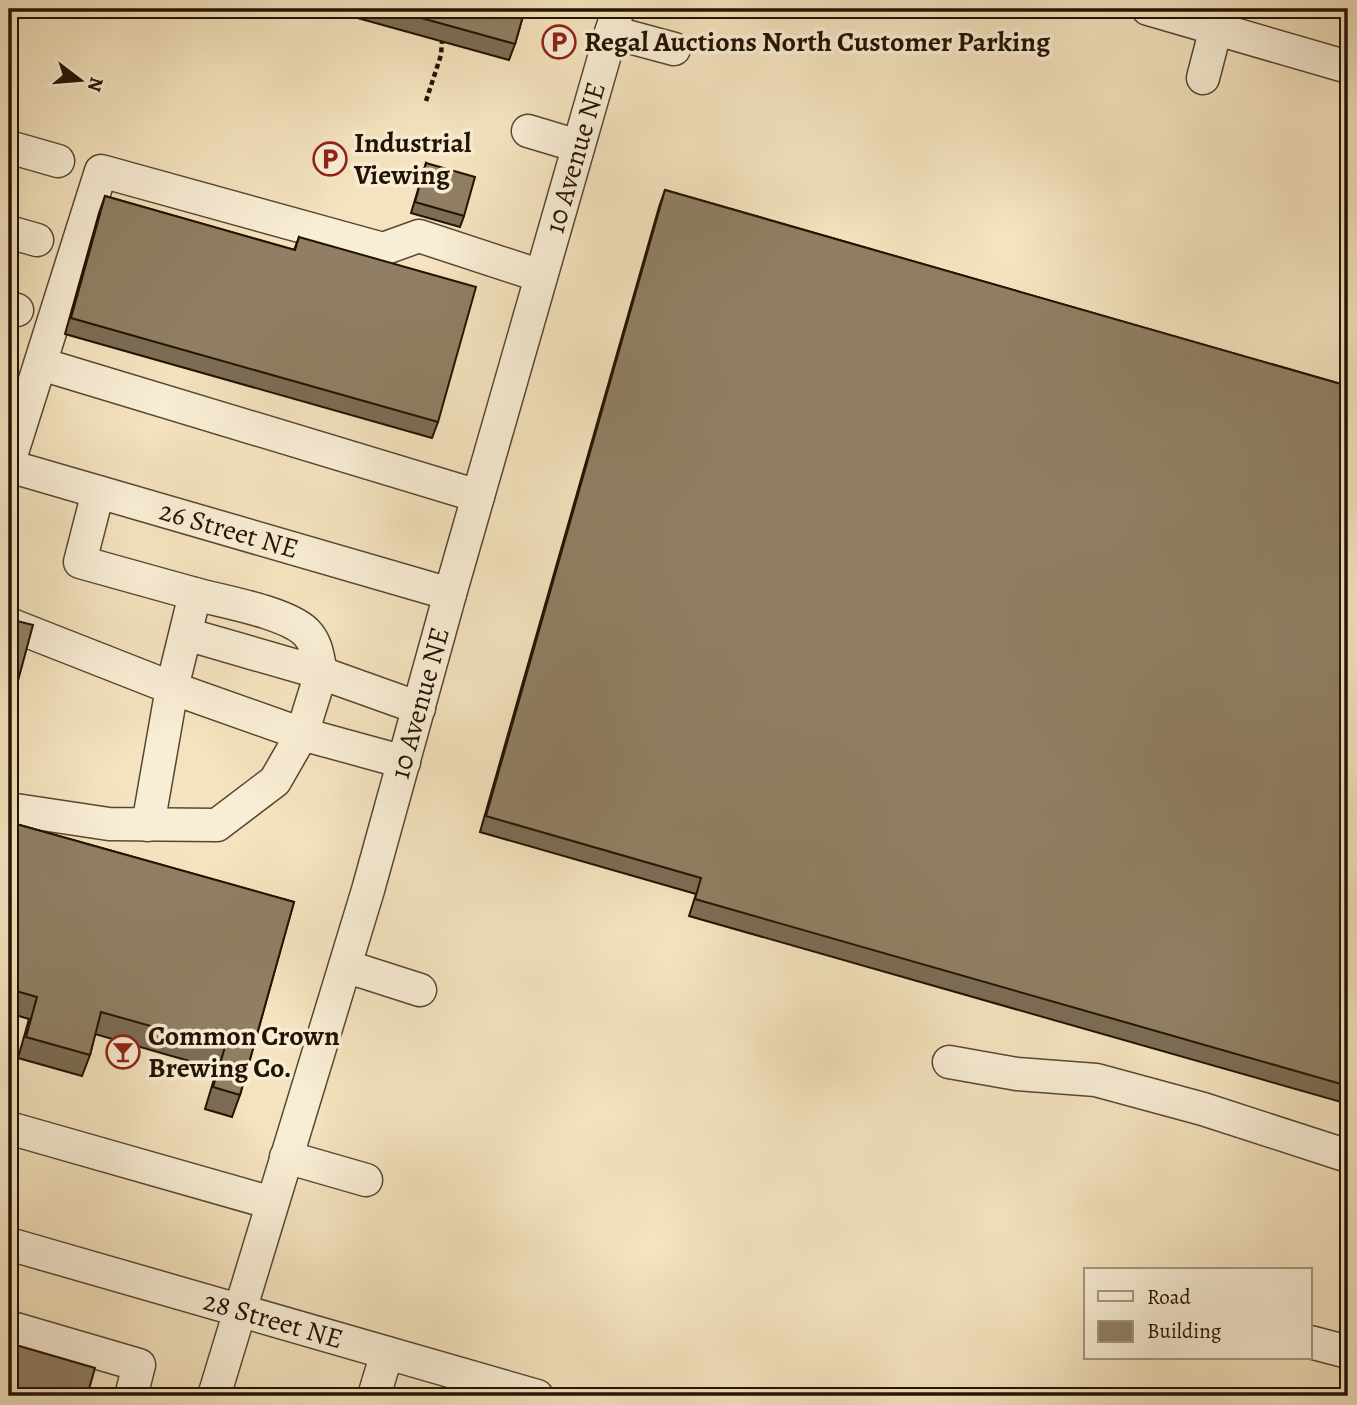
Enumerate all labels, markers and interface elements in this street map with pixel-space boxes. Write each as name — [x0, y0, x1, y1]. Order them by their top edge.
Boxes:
parking icon: Regal Auctions North Customer Parking — [540, 23, 578, 61]
place label: Regal Auctions North Customer Parking — [584, 23, 1051, 61]
north arrow — [46, 46, 116, 116]
text: N — [81, 74, 110, 95]
street label: 10 Avenue NE — [536, 78, 615, 238]
place label: Industrial Viewing — [353, 124, 472, 194]
parking icon: Industrial Viewing — [311, 140, 349, 178]
street label: 26 Street NE — [155, 492, 303, 568]
street label: 10 Avenue NE — [381, 623, 459, 783]
place label: Common Crown Brewing Co. — [148, 1017, 340, 1087]
bar icon: Common Crown Brewing Co. — [104, 1033, 142, 1071]
legend — [1084, 1268, 1312, 1360]
street label: 28 Street NE — [199, 1282, 348, 1358]
text: Road — [1147, 1283, 1191, 1311]
text: Building — [1147, 1317, 1222, 1345]

